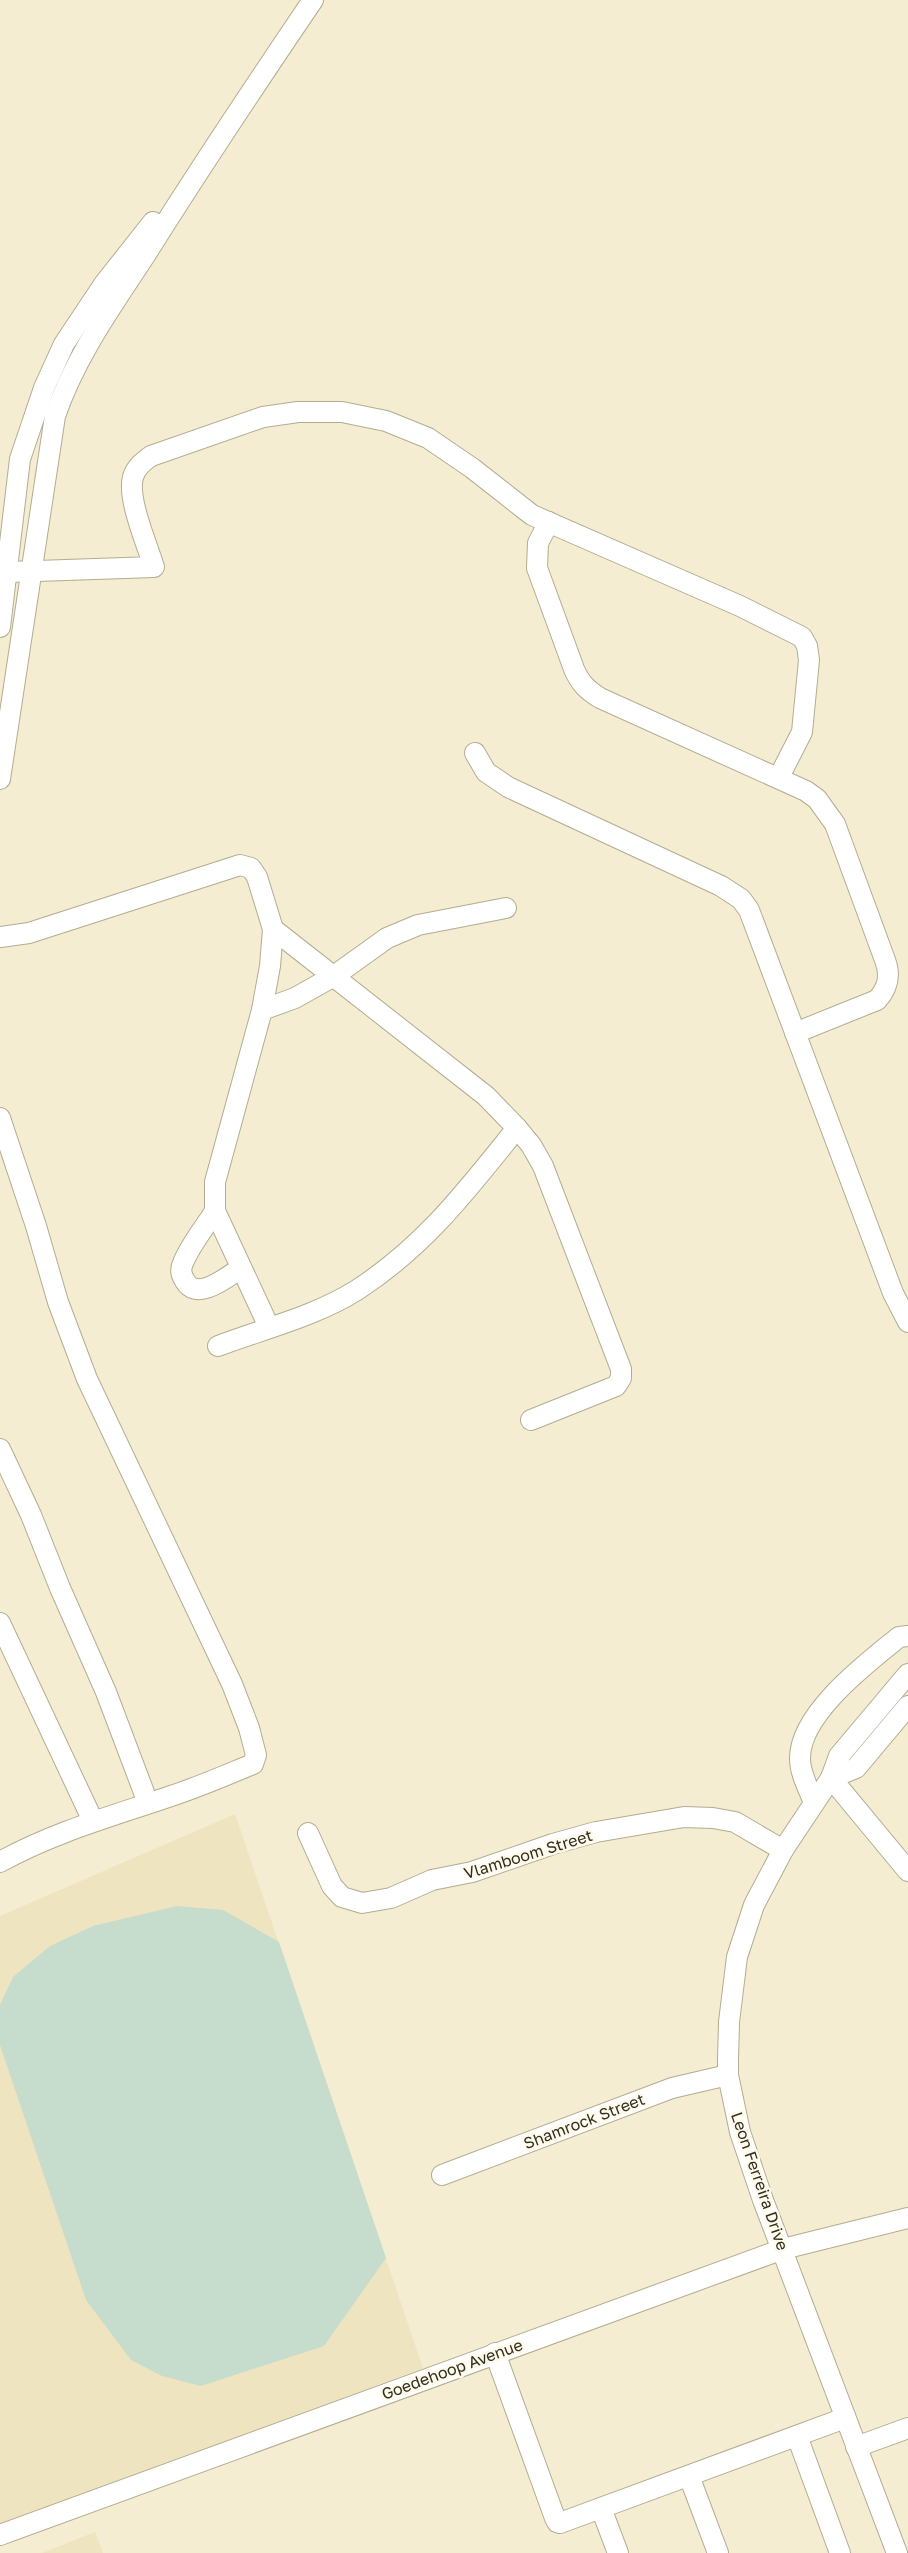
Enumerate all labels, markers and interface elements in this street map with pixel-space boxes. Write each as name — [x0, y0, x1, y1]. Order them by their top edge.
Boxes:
street label: Vlamboom Street — [461, 1825, 595, 1883]
street label: Shamrock Street — [521, 2089, 647, 2153]
street label: Leon Ferreira Drive — [727, 2109, 793, 2253]
street label: Goedehoop Avenue — [379, 2334, 525, 2404]

